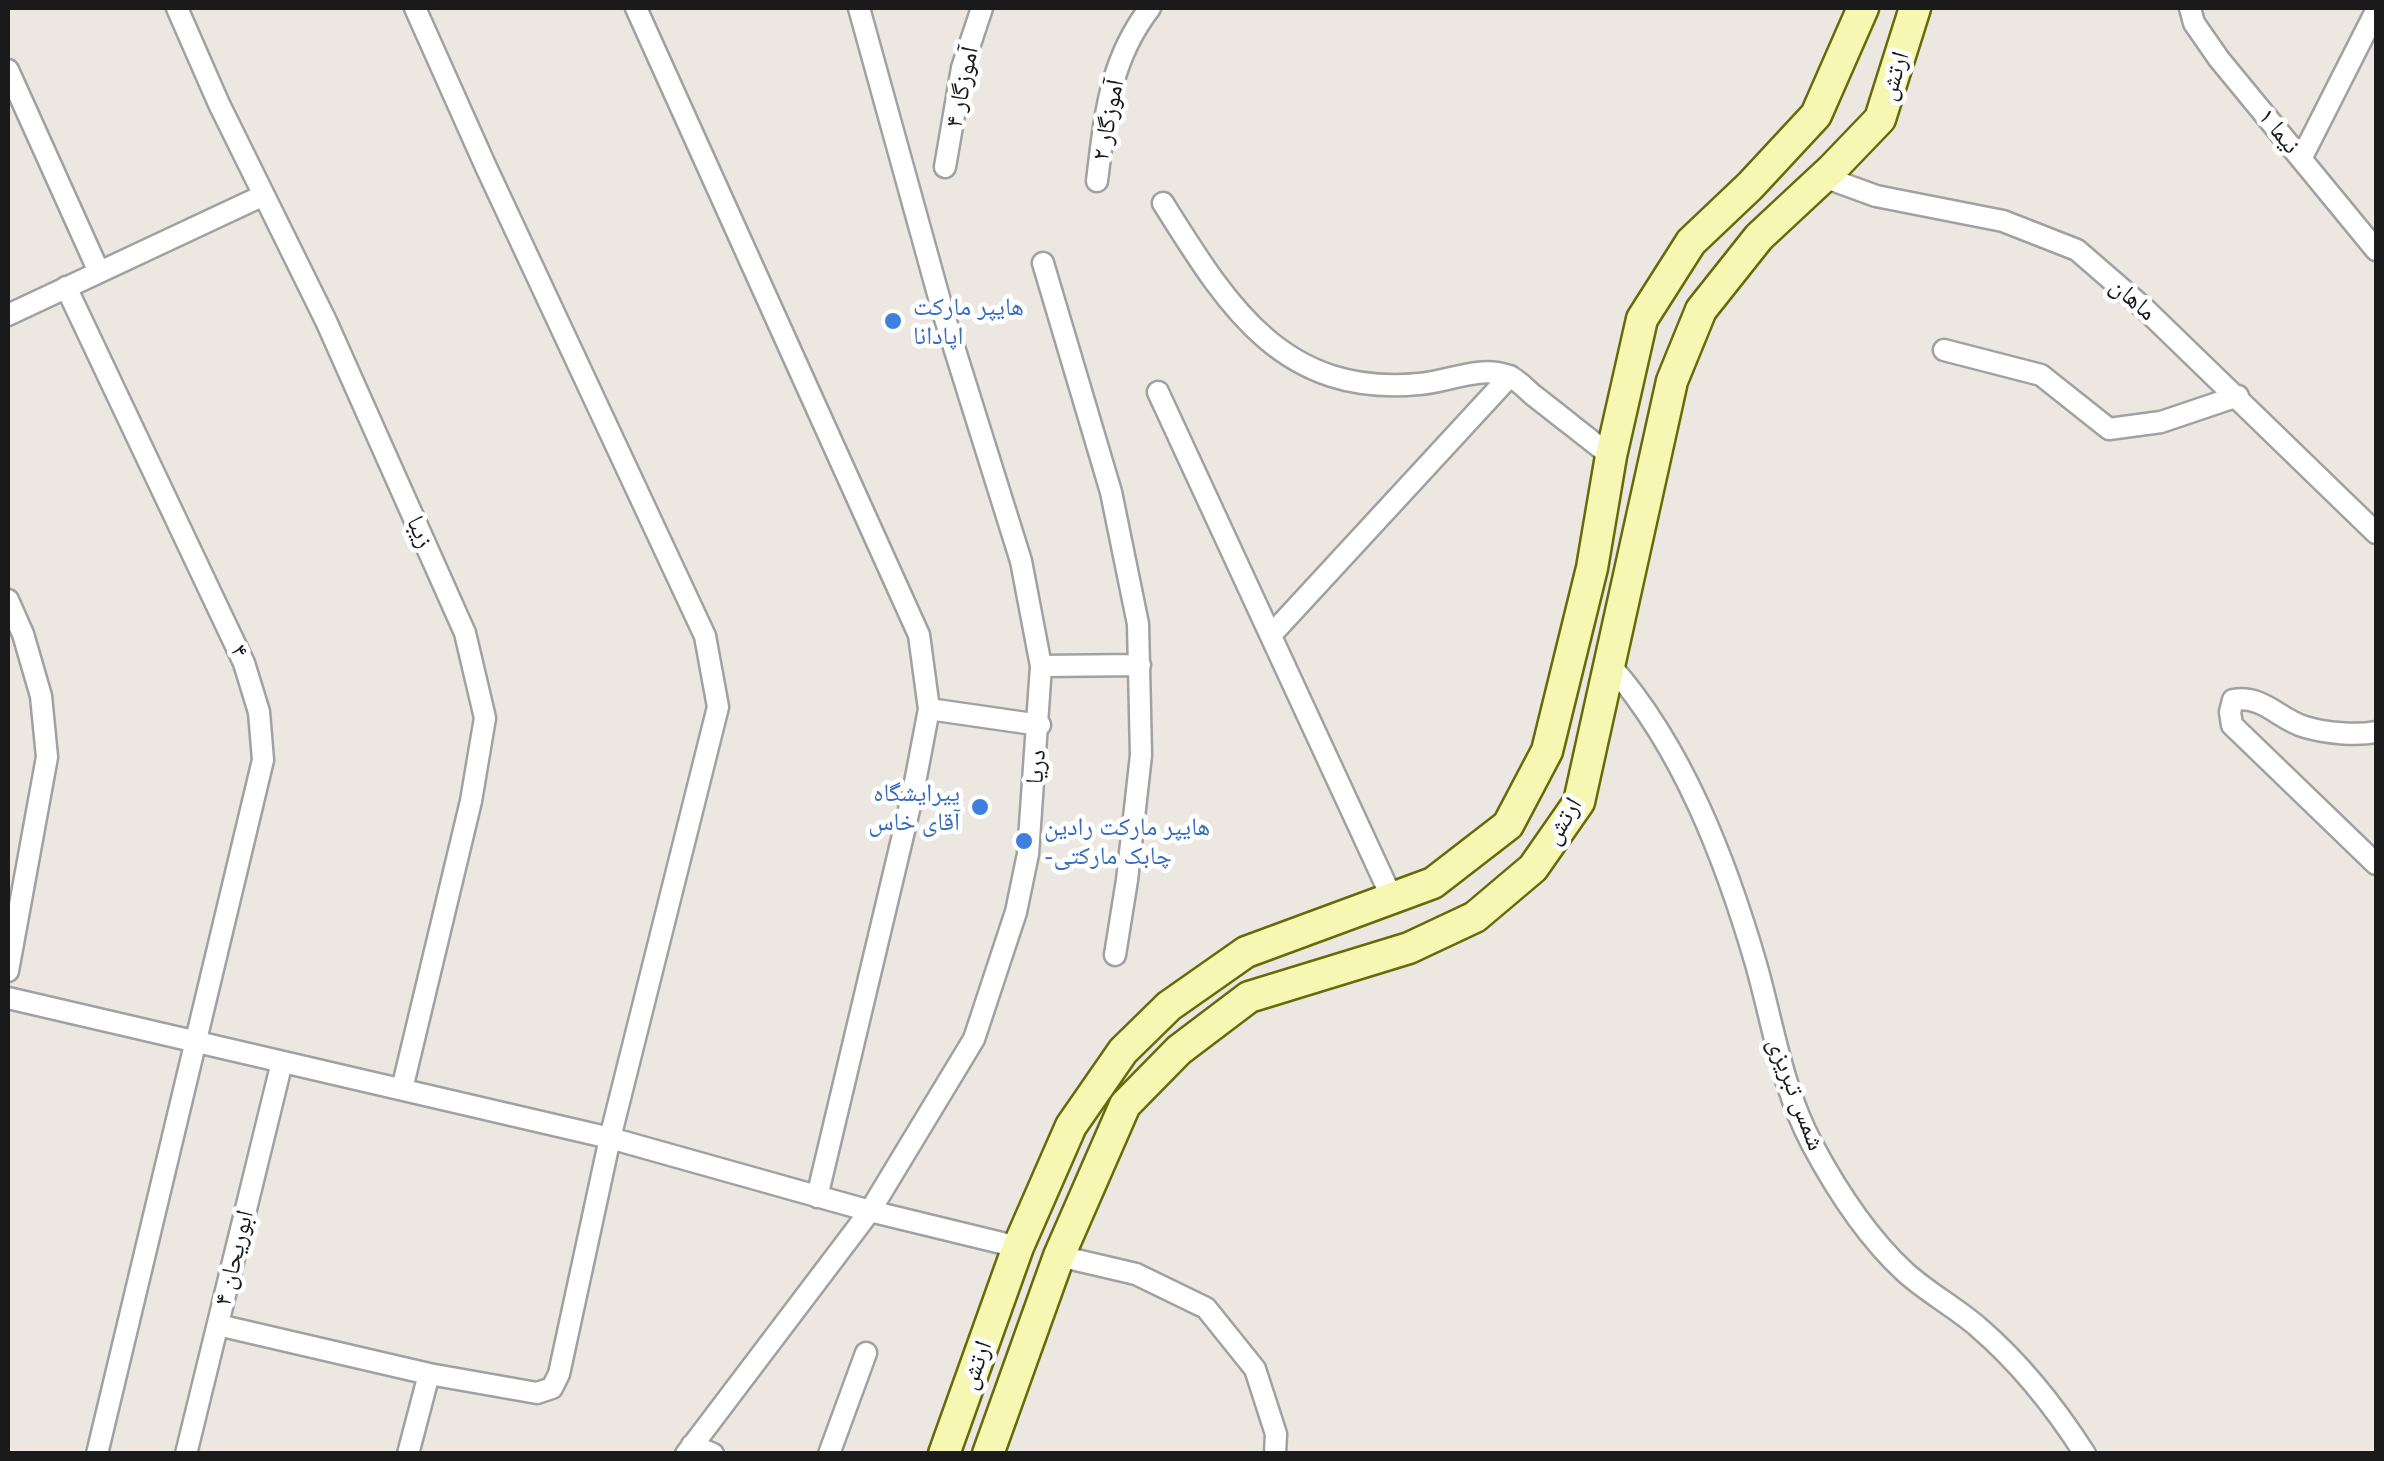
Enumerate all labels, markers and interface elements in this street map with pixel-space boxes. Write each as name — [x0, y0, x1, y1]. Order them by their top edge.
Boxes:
street label: آموزگار ۴ — [939, 44, 985, 130]
street label: ارتش — [1872, 48, 1916, 104]
street label: آموزگار ۲ — [1085, 77, 1131, 163]
street label: نیما ۱ — [2252, 102, 2306, 160]
street label: ماهان — [2104, 271, 2162, 327]
place label: هایپر مارکت اپادانا — [913, 292, 1024, 351]
marker: هایپر مارکت اپادانا — [882, 310, 904, 332]
street label: زیبا — [400, 511, 440, 553]
street label: ۴ — [223, 640, 255, 662]
street label: دریا — [1020, 748, 1052, 786]
place label: پیرایشگاه آقای خاس — [868, 778, 960, 837]
street label: ارتش — [1537, 792, 1589, 850]
marker: پیرایشگاه آقای خاس — [969, 796, 991, 818]
place label: هایپر مارکت رادین -چابک مارکتی — [1044, 812, 1210, 871]
marker: هایپر مارکت رادین -چابک مارکتی — [1013, 830, 1035, 852]
street label: شمس تبریزی — [1761, 1033, 1831, 1155]
street label: ابوریحان ۴ — [208, 1207, 260, 1309]
street label: ارتش — [953, 1337, 999, 1393]

